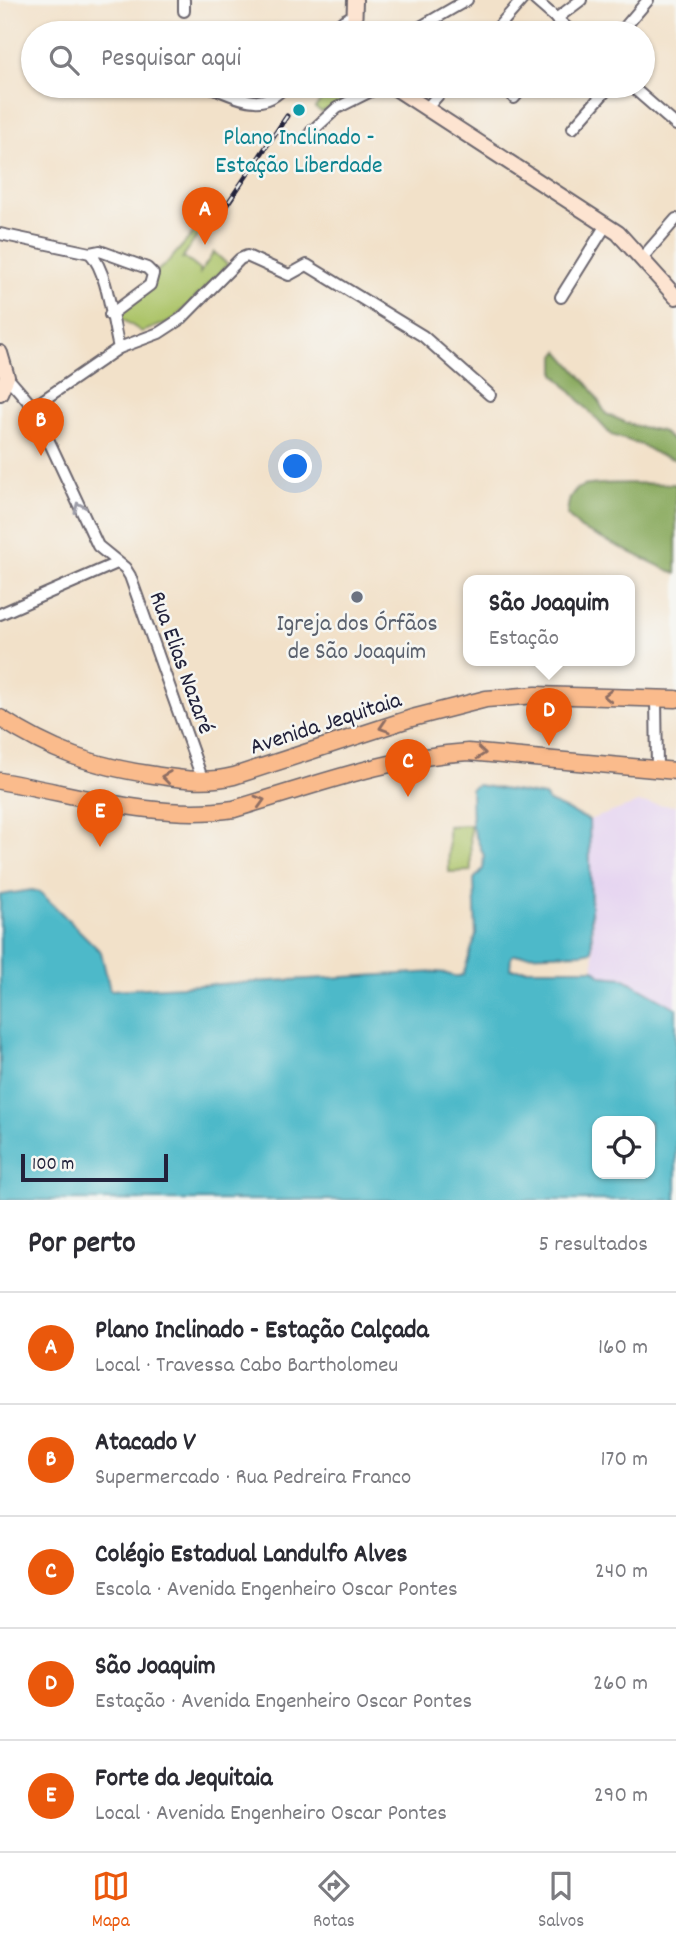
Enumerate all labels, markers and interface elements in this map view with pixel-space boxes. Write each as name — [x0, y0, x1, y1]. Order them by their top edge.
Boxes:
search box — [21, 21, 655, 98]
icon: search — [45, 41, 83, 79]
text: Pesquisar aqui — [101, 41, 241, 78]
marker: Plano Inclinado - Estação Liberdade — [291, 102, 307, 118]
place label: Plano Inclinado - Estação Liberdade — [215, 122, 383, 184]
pin: A — [182, 187, 228, 245]
pin: B — [18, 398, 64, 456]
your location — [278, 449, 312, 483]
one-way arrow — [73, 502, 87, 515]
popup — [463, 575, 635, 666]
text: São Joaquim — [489, 586, 609, 623]
street label: Rua Elias Nazaré — [139, 587, 222, 739]
marker: Igreja dos Órfãos de São Joaquim — [349, 589, 365, 605]
place label: Igreja dos Órfãos de São Joaquim — [276, 608, 438, 670]
text: Estação — [489, 623, 559, 656]
street label: Avenida Jequitaia — [246, 684, 407, 765]
pin: D — [526, 688, 572, 746]
one-way arrow — [602, 689, 613, 704]
one-way arrow — [379, 719, 391, 733]
pin: C — [385, 739, 431, 797]
one-way arrow — [476, 745, 487, 760]
one-way arrow — [160, 769, 171, 784]
pin: E — [77, 789, 123, 847]
one-way arrow — [254, 795, 266, 809]
map controls — [592, 1116, 655, 1179]
button: locate — [592, 1116, 655, 1179]
scale bar — [21, 1151, 168, 1183]
text: 100 m — [32, 1152, 74, 1179]
text: Por perto — [28, 1224, 136, 1267]
text: 5 resultados — [538, 1229, 648, 1262]
text: Plano Inclinado - Estação Calçada — [95, 1313, 429, 1350]
text: A — [45, 1332, 57, 1365]
text: 160 m — [598, 1332, 648, 1365]
text: Local · Travessa Cabo Bartholomeu — [95, 1350, 398, 1383]
text: Atacado V — [95, 1425, 196, 1462]
text: B — [46, 1444, 56, 1477]
text: 170 m — [601, 1444, 648, 1477]
text: Supermercado · Rua Pedreira Franco — [95, 1462, 411, 1495]
text: Colégio Estadual Landulfo Alves — [95, 1537, 407, 1574]
text: C — [45, 1556, 57, 1589]
text: 240 m — [595, 1556, 648, 1589]
text: Escola · Avenida Engenheiro Oscar Pontes — [95, 1574, 458, 1607]
text: São Joaquim — [95, 1649, 216, 1686]
text: D — [45, 1668, 57, 1701]
text: 260 m — [593, 1668, 648, 1701]
text: Estação · Avenida Engenheiro Oscar Pontes — [95, 1686, 472, 1719]
text: Forte da Jequitaia — [95, 1761, 272, 1798]
text: E — [46, 1780, 56, 1813]
text: 290 m — [594, 1780, 648, 1813]
text: Local · Avenida Engenheiro Oscar Pontes — [95, 1798, 447, 1831]
tab: Mapa — [92, 1867, 130, 1936]
tab: Rotas — [313, 1867, 355, 1936]
tab: Salvos — [538, 1867, 584, 1936]

